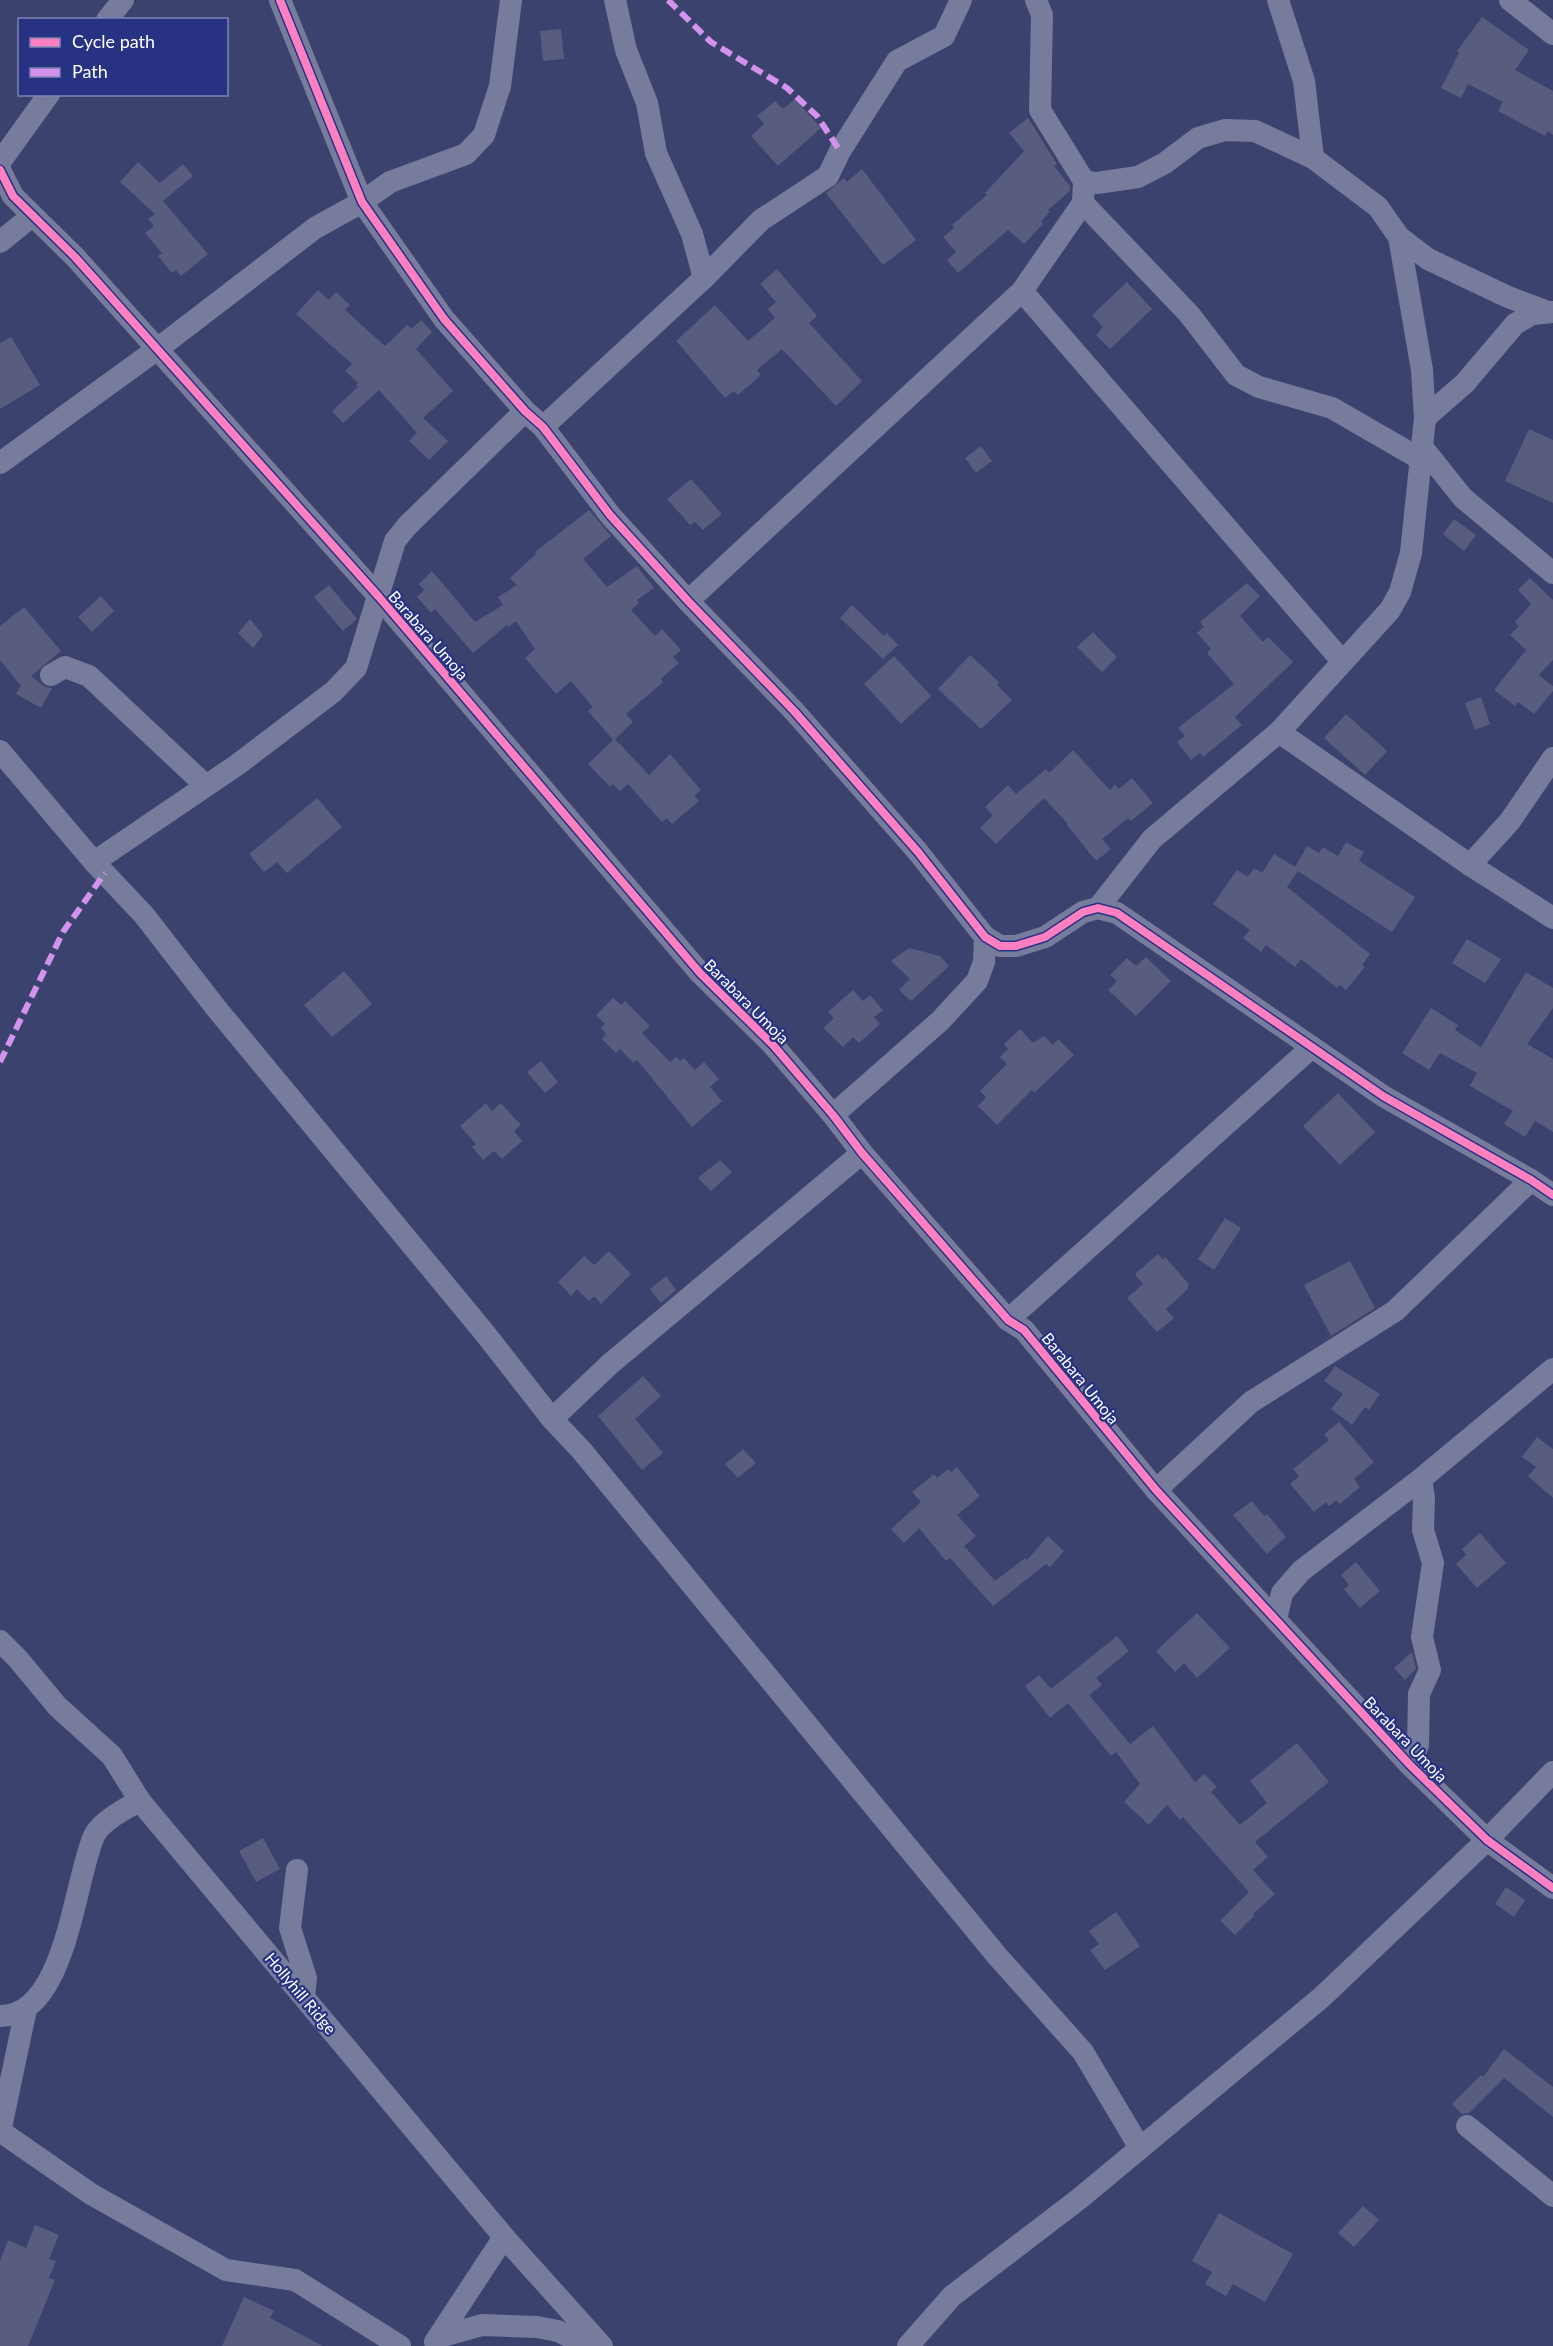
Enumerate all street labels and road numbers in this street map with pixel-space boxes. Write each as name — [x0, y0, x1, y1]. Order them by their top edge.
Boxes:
street label: Barabara Umoja — [385, 586, 473, 684]
street label: Barabara Umoja — [701, 955, 793, 1047]
street label: Barabara Umoja — [1038, 1328, 1124, 1428]
street label: Barabara Umoja — [1360, 1692, 1452, 1786]
street label: Hollyhill Ridge — [261, 1948, 341, 2038]

